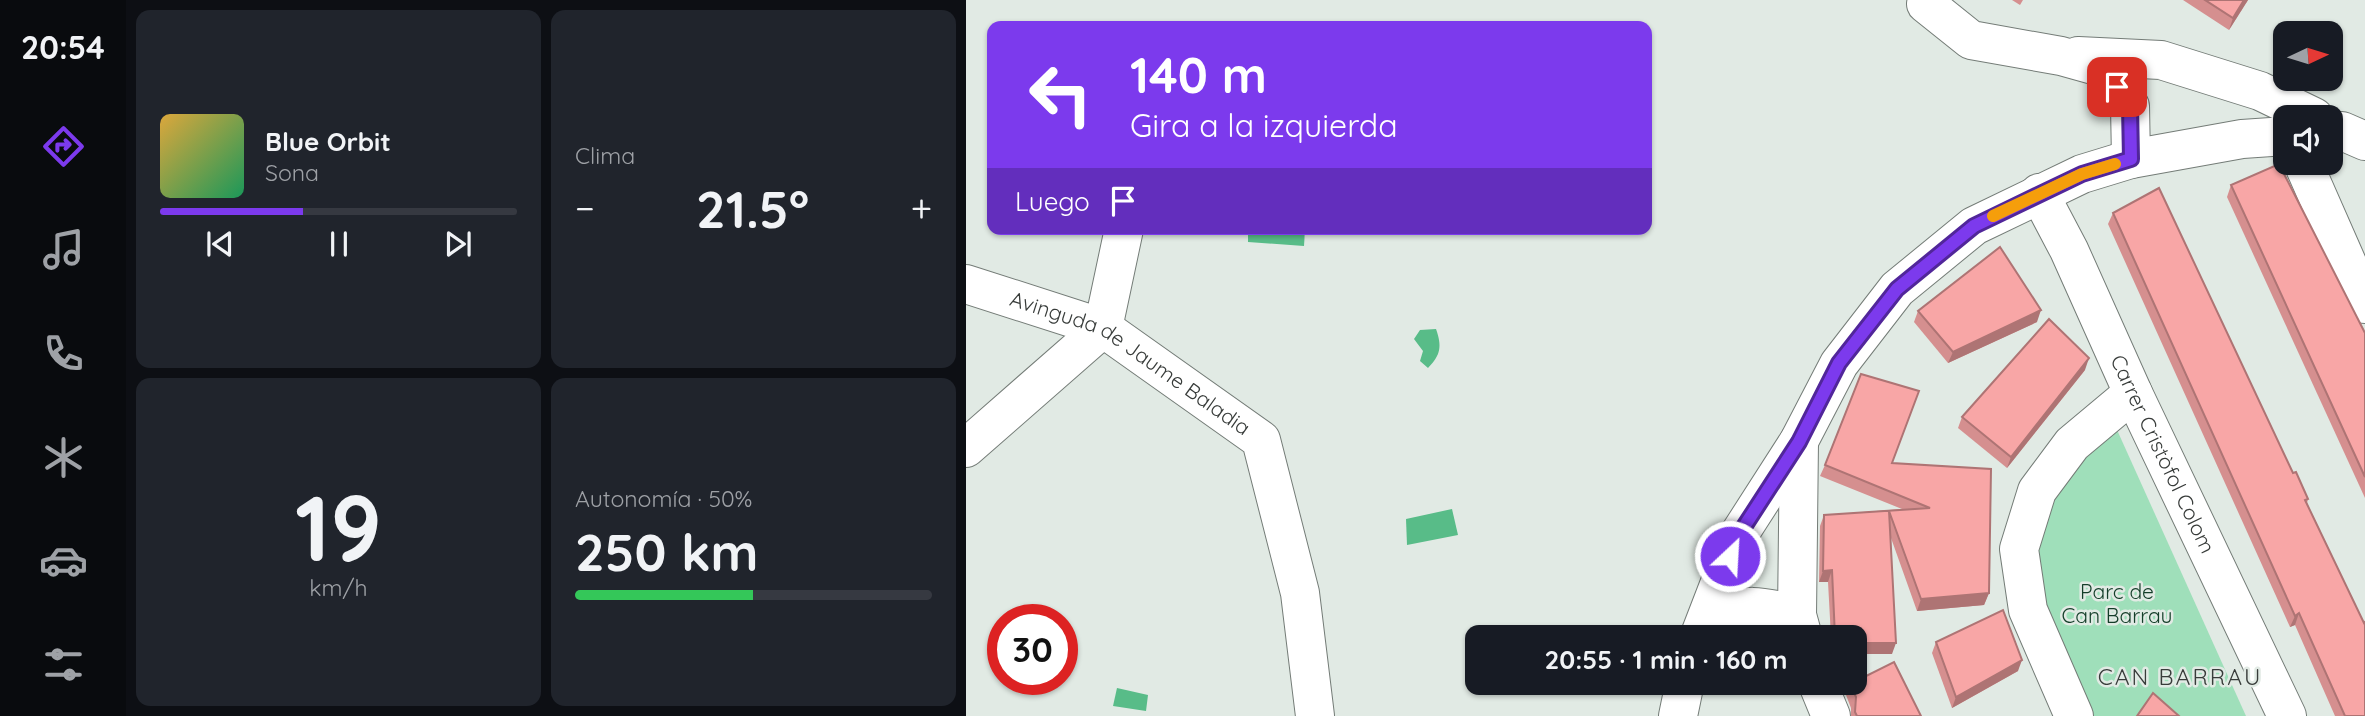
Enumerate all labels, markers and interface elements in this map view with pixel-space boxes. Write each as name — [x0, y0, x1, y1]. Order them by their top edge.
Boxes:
north arrow — [2273, 21, 2343, 91]
map controls — [2273, 21, 2343, 175]
text: 20:54 — [21, 27, 105, 67]
text: 140 m — [1130, 44, 1267, 105]
icon: left — [1015, 49, 1106, 140]
pin — [2087, 57, 2147, 117]
icon: arrive — [2098, 68, 2136, 106]
text: Gira a la izquierda — [1130, 105, 1398, 145]
button: sound — [2273, 105, 2343, 175]
icon: directions — [39, 122, 88, 171]
text: Blue Orbit — [265, 125, 391, 158]
text: Clima — [575, 141, 635, 170]
text: Sona — [265, 158, 319, 187]
text: 21.5° — [696, 176, 809, 241]
icon: arrive — [1104, 182, 1142, 220]
text: − — [575, 184, 595, 232]
text: + — [911, 184, 932, 232]
text: Luego — [1015, 185, 1090, 218]
icon: music — [39, 225, 88, 274]
icon: previous — [201, 225, 239, 263]
icon: pause — [320, 225, 358, 263]
icon: next — [439, 225, 477, 263]
street label: Avinguda de Jaume Baladia — [1007, 285, 1256, 440]
icon: phone — [39, 329, 88, 378]
street label: Carrer Cristòfol Colom — [2106, 350, 2222, 557]
icon: climate — [39, 433, 88, 482]
text: 19 — [295, 470, 382, 584]
text: Autonomía · 50% — [575, 484, 752, 513]
text: 250 km — [575, 519, 759, 584]
position arrow — [1693, 519, 1767, 593]
icon: car — [39, 536, 88, 585]
text: km/h — [309, 573, 368, 602]
park label: Parc de Can Barrau — [2061, 578, 2173, 628]
speed limit sign: 30 — [987, 604, 1078, 695]
icon: filters — [39, 640, 88, 689]
text: 20:55 · 1 min · 160 m — [1544, 643, 1788, 676]
district label: CAN BARRAU — [2098, 662, 2262, 691]

